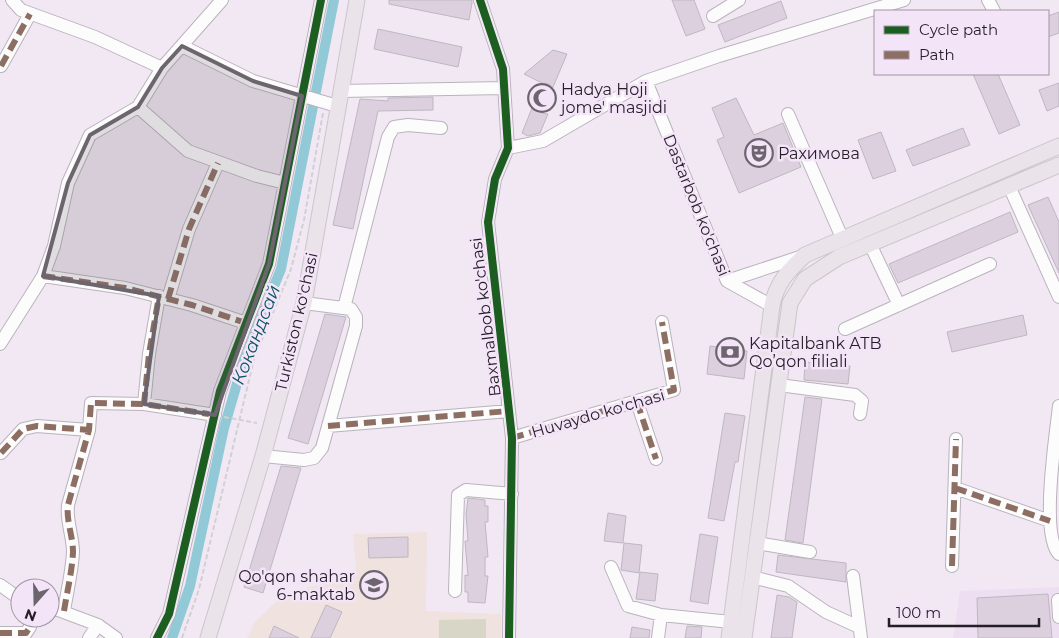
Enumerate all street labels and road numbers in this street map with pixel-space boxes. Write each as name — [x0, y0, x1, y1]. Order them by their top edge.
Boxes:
street label: Dastarbob ko'chasi — [659, 131, 734, 279]
street label: Baxmalbob ko'chasi — [466, 236, 505, 397]
street label: Turkiston ko'chasi — [271, 251, 322, 394]
street label: Huvaydo ko'chasi — [529, 385, 667, 442]

